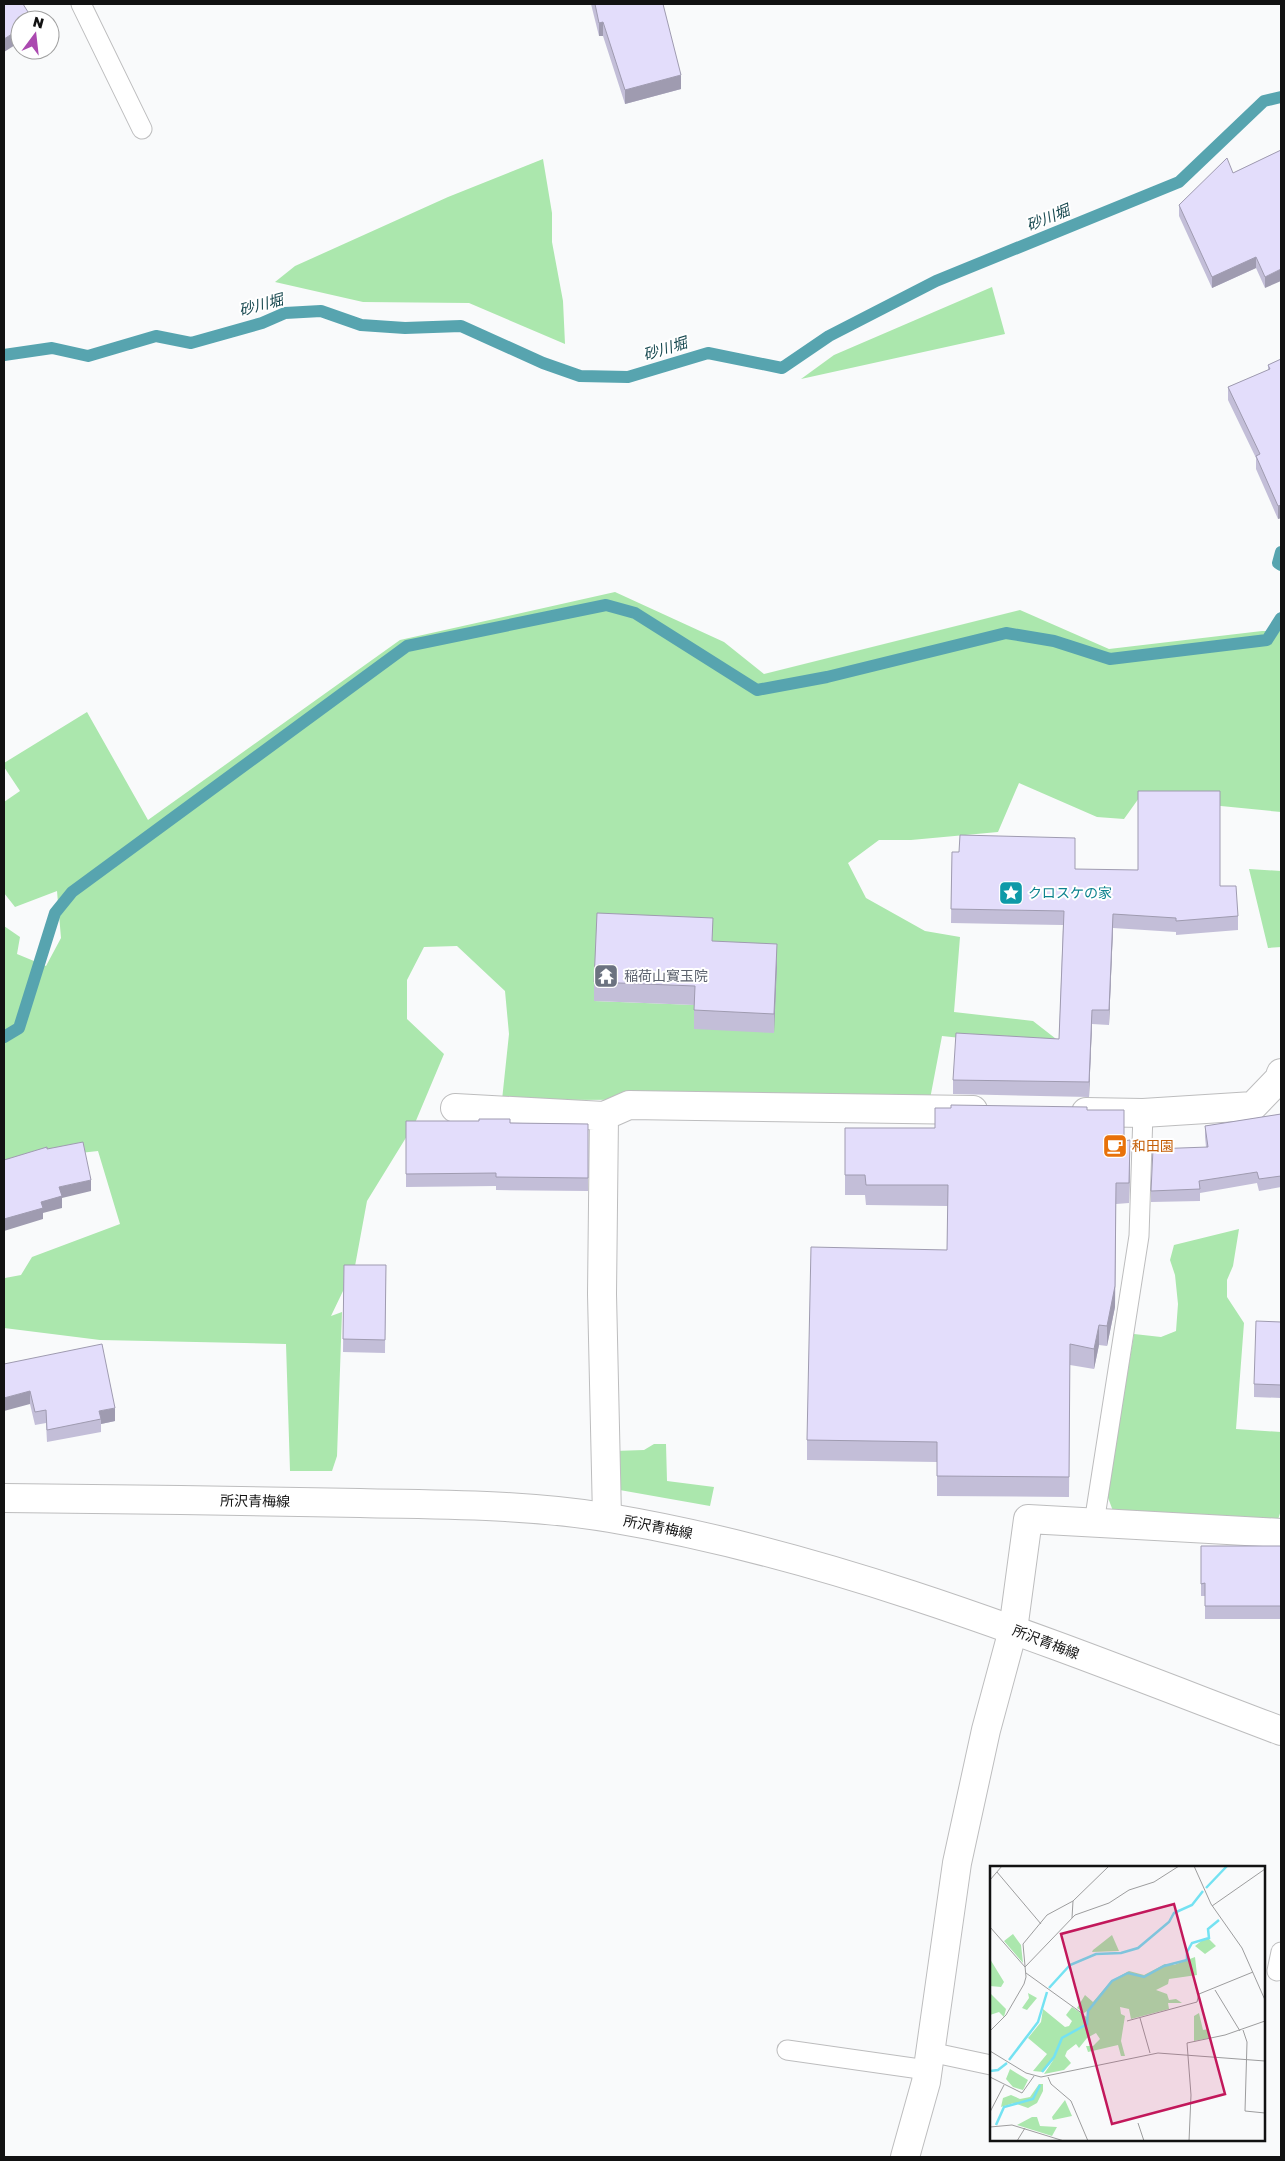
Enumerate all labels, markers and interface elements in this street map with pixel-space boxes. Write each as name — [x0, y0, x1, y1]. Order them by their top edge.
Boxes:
north arrow — [10, 10, 60, 60]
text: N — [31, 12, 46, 32]
water label: 砂川堀 — [1023, 200, 1074, 234]
water label: 砂川堀 — [237, 289, 287, 319]
water label: 砂川堀 — [641, 332, 691, 363]
place icon: クロスケの家 — [998, 880, 1024, 906]
place label: クロスケの家 — [1028, 884, 1112, 901]
temple icon: 稲荷山寳玉院 — [593, 963, 619, 989]
place label: 稲荷山寳玉院 — [624, 967, 708, 984]
cafe icon: 和田園 — [1102, 1133, 1128, 1159]
place label: 和田園 — [1132, 1137, 1174, 1154]
street label: 所沢青梅線 — [220, 1491, 290, 1510]
street label: 所沢青梅線 — [622, 1511, 694, 1542]
street label: 所沢青梅線 — [1010, 1621, 1082, 1662]
inset map — [990, 1866, 1265, 2141]

